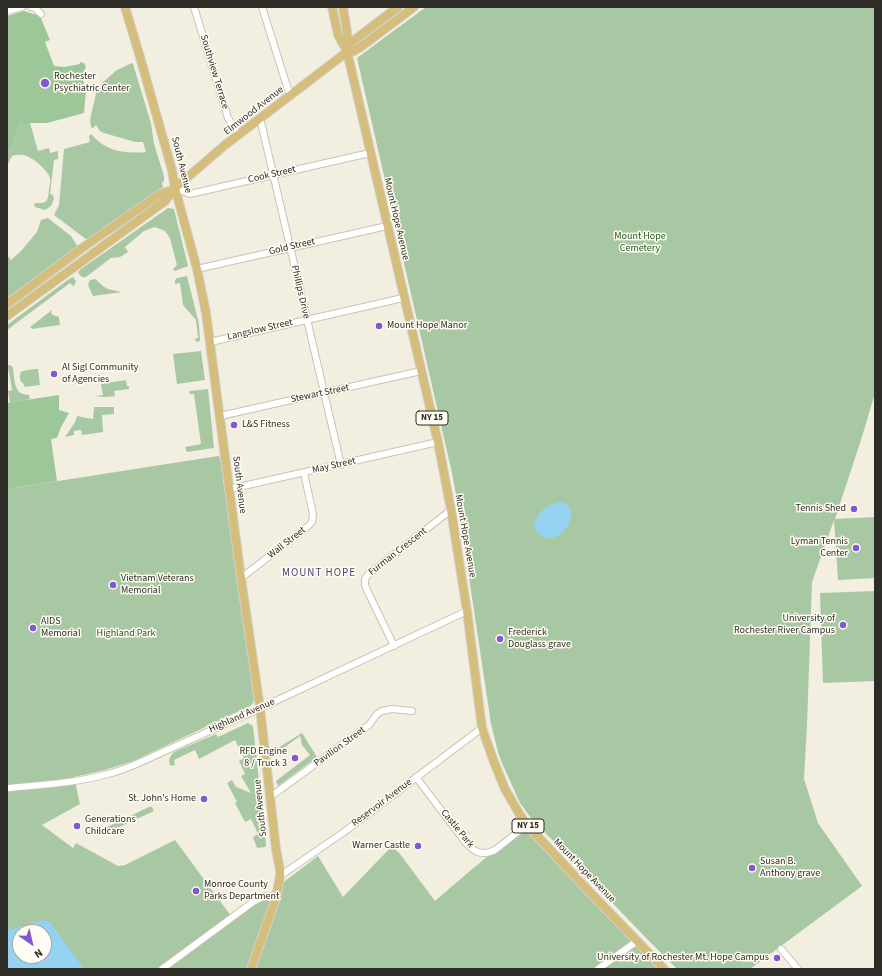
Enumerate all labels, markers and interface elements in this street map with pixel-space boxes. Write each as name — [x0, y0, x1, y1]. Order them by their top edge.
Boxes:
street label: Southview Terrace — [197, 33, 231, 111]
place label: Rochester Psychiatric Center — [54, 71, 129, 94]
marker: Rochester Psychiatric Center — [39, 77, 51, 89]
street label: Elmwood Avenue — [222, 84, 286, 138]
street label: South Avenue — [168, 135, 194, 195]
street label: Cook Street — [247, 164, 297, 186]
street label: Mount Hope Avenue — [381, 177, 411, 261]
park label: Mount Hope Cemetery — [614, 231, 666, 254]
street label: Gold Street — [268, 236, 316, 258]
street label: Phillips Drive — [288, 264, 312, 320]
street label: Langslow Street — [226, 317, 294, 343]
place label: Mount Hope Manor — [387, 320, 467, 332]
marker: Mount Hope Manor — [374, 321, 384, 331]
place label: Al Sigl Community of Agencies — [62, 362, 138, 386]
marker: Al Sigl Community of Agencies — [49, 369, 59, 379]
street label: Stewart Street — [290, 382, 350, 406]
road number: NY 15 — [416, 411, 448, 425]
place label: L&S Fitness — [242, 419, 290, 431]
marker: L&S Fitness — [229, 420, 239, 430]
street label: May Street — [311, 455, 357, 477]
street label: South Avenue — [230, 456, 248, 514]
street label: Mount Hope Avenue — [452, 493, 478, 579]
place label: Tennis Shed — [795, 503, 846, 515]
marker: Tennis Shed — [849, 504, 859, 514]
street label: Wall Street — [266, 524, 308, 562]
street label: Furman Crescent — [366, 525, 430, 579]
place label: Lyman Tennis Center — [791, 536, 848, 560]
marker: Lyman Tennis Center — [851, 543, 861, 553]
district label: MOUNT HOPE — [282, 567, 356, 581]
place label: Vietnam Veterans Memorial — [121, 573, 194, 596]
marker: Vietnam Veterans Memorial — [108, 580, 118, 590]
place label: University of Rochester River Campus — [734, 613, 835, 636]
place label: AIDS Memorial — [41, 616, 80, 640]
marker: University of Rochester River Campus — [838, 620, 848, 630]
marker: AIDS Memorial — [28, 623, 38, 633]
place label: Frederick Douglass grave — [508, 627, 571, 650]
park label: Highland Park — [97, 628, 155, 640]
marker: Frederick Douglass grave — [495, 634, 505, 644]
street label: Highland Avenue — [207, 696, 277, 736]
street label: Pavilion Street — [312, 724, 368, 770]
place label: RFD Engine 8 / Truck 3 — [240, 746, 287, 770]
marker: RFD Engine 8 / Truck 3 — [290, 753, 300, 763]
street label: Reservoir Avenue — [350, 776, 414, 830]
street label: South Avenue — [252, 779, 270, 837]
place label: St. John's Home — [128, 793, 196, 805]
marker: St. John's Home — [199, 794, 209, 804]
street label: Castle Park — [438, 807, 476, 851]
place label: Generations Childcare — [85, 814, 136, 838]
road number: NY 15 — [512, 819, 544, 833]
marker: Generations Childcare — [72, 821, 82, 831]
street label: Mount Hope Avenue — [550, 837, 618, 905]
place label: Warner Castle — [352, 840, 410, 852]
marker: Warner Castle — [413, 841, 423, 851]
place label: Susan B. Anthony grave — [760, 856, 820, 880]
marker: Susan B. Anthony grave — [747, 863, 757, 873]
place label: Monroe County Parks Department — [204, 879, 279, 902]
marker: Monroe County Parks Department — [191, 886, 201, 896]
north arrow — [12, 924, 52, 964]
text: N — [31, 945, 46, 962]
place label: University of Rochester Mt. Hope Campus — [597, 952, 769, 964]
marker: University of Rochester Mt. Hope Campus — [772, 953, 782, 963]

